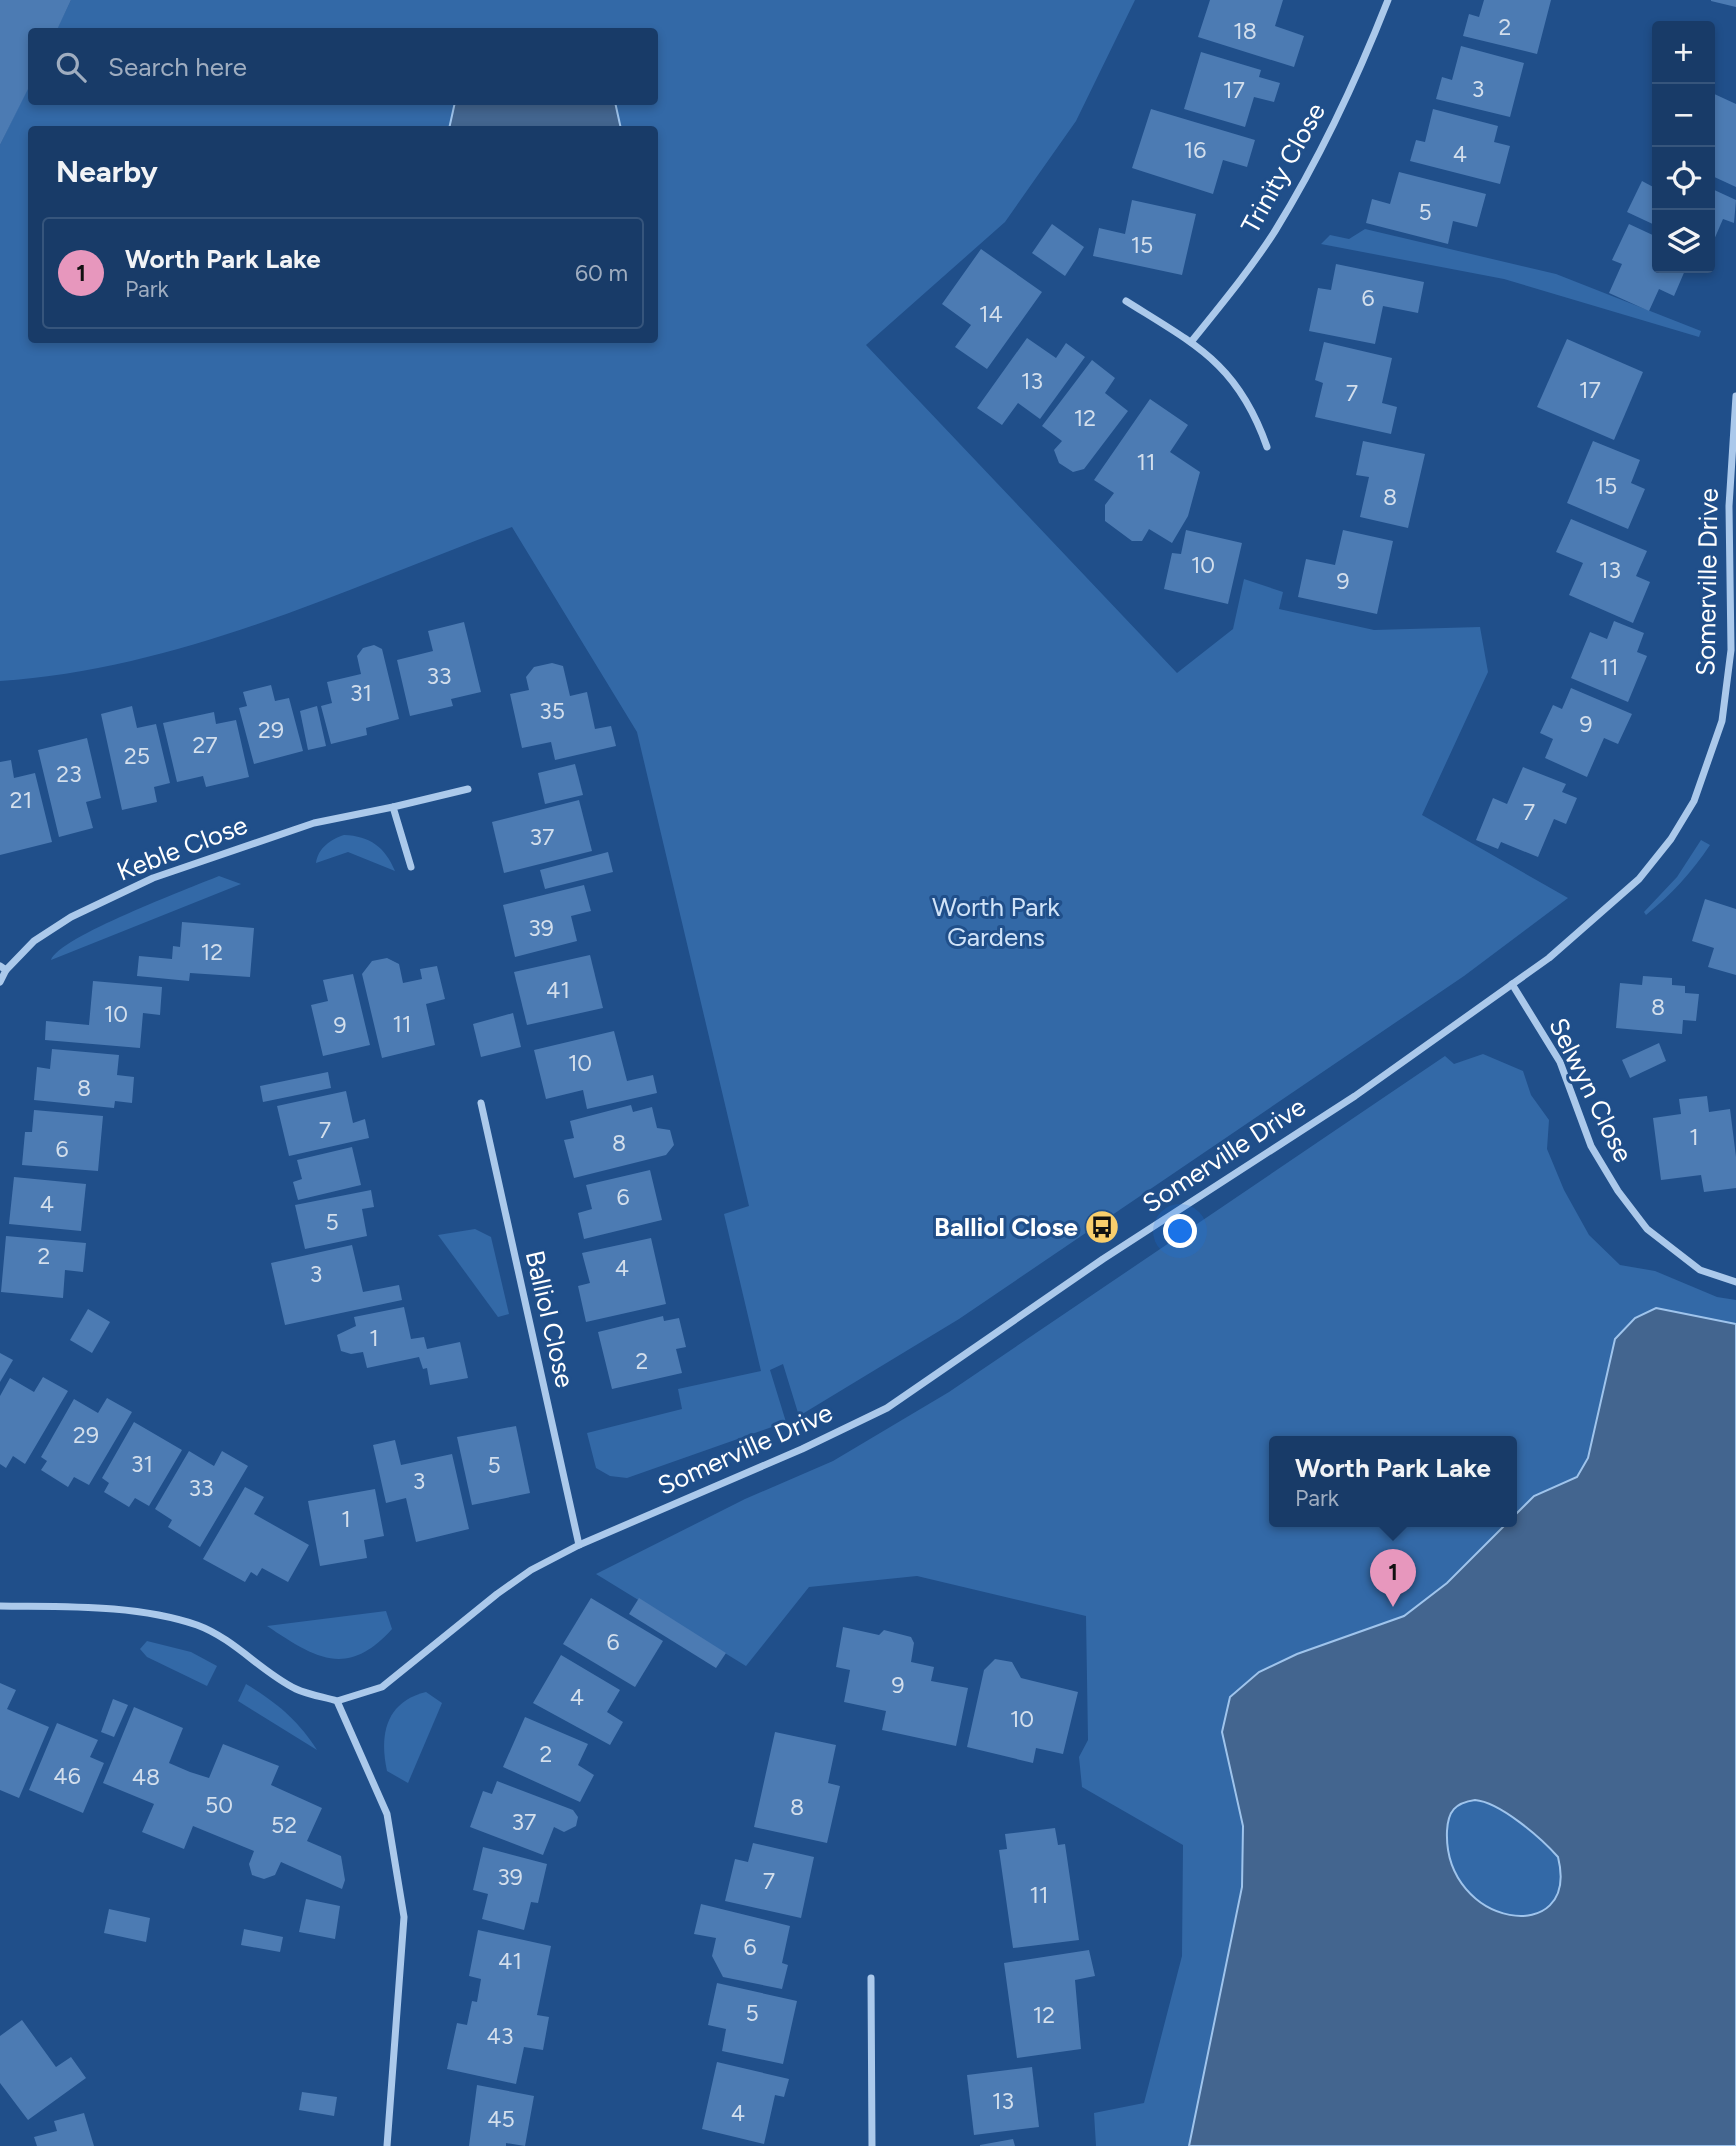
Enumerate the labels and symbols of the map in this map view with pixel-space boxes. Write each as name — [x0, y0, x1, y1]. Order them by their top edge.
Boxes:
house number: 2 — [1499, 13, 1511, 41]
house number: 18 — [1233, 17, 1257, 45]
house number: 3 — [1472, 75, 1484, 103]
house number: 17 — [1223, 76, 1245, 104]
street label: Trinity Close — [1234, 97, 1332, 239]
house number: 16 — [1184, 136, 1206, 164]
house number: 4 — [1453, 140, 1467, 168]
house number: 5 — [1418, 198, 1432, 226]
house number: 15 — [1131, 231, 1153, 259]
house number: 6 — [1361, 284, 1375, 312]
house number: 14 — [979, 300, 1003, 328]
house number: 13 — [1021, 367, 1043, 395]
house number: 17 — [1579, 376, 1601, 404]
house number: 7 — [1346, 379, 1358, 407]
house number: 12 — [1074, 404, 1096, 432]
house number: 11 — [1137, 448, 1156, 476]
house number: 15 — [1595, 472, 1617, 500]
house number: 8 — [1383, 483, 1397, 511]
street label: Somerville Drive — [1689, 488, 1725, 676]
house number: 10 — [1191, 551, 1215, 579]
house number: 13 — [1599, 556, 1621, 584]
house number: 9 — [1336, 567, 1350, 595]
house number: 11 — [1600, 653, 1619, 681]
house number: 33 — [426, 662, 452, 690]
house number: 31 — [350, 679, 372, 707]
house number: 35 — [539, 697, 565, 725]
house number: 9 — [1579, 710, 1593, 738]
house number: 29 — [258, 716, 284, 744]
house number: 27 — [192, 731, 218, 759]
house number: 25 — [124, 742, 150, 770]
house number: 23 — [56, 760, 82, 788]
house number: 21 — [10, 786, 32, 814]
house number: 7 — [1523, 798, 1535, 826]
street label: Keble Close — [112, 808, 252, 888]
house number: 37 — [530, 823, 554, 851]
park label: Worth Park Gardens — [932, 891, 1060, 953]
house number: 39 — [528, 914, 554, 942]
house number: 12 — [201, 938, 223, 966]
house number: 41 — [546, 976, 570, 1004]
house number: 8 — [1651, 993, 1665, 1021]
house number: 10 — [104, 1000, 128, 1028]
house number: 11 — [393, 1010, 412, 1038]
house number: 9 — [333, 1011, 347, 1039]
street label: Selwyn Close — [1542, 1013, 1640, 1167]
house number: 10 — [568, 1049, 592, 1077]
house number: 8 — [77, 1074, 91, 1102]
street label: Somerville Drive — [1136, 1090, 1312, 1220]
house number: 7 — [319, 1116, 331, 1144]
house number: 1 — [1689, 1123, 1699, 1151]
house number: 8 — [612, 1129, 626, 1157]
house number: 6 — [55, 1135, 69, 1163]
house number: 6 — [616, 1183, 630, 1211]
house number: 4 — [40, 1190, 54, 1218]
house number: 5 — [325, 1208, 339, 1236]
bus stop icon: Balliol Close — [1083, 1208, 1121, 1246]
place label: Balliol Close — [934, 1211, 1078, 1243]
your location — [1163, 1214, 1197, 1248]
house number: 2 — [38, 1242, 50, 1270]
street label: Balliol Close — [519, 1247, 581, 1391]
house number: 4 — [615, 1254, 629, 1282]
house number: 3 — [310, 1260, 322, 1288]
house number: 1 — [369, 1324, 379, 1352]
house number: 2 — [636, 1347, 648, 1375]
street label: Somerville Drive — [653, 1396, 837, 1502]
house number: 29 — [73, 1421, 99, 1449]
house number: 31 — [131, 1450, 153, 1478]
house number: 5 — [487, 1451, 501, 1479]
house number: 3 — [413, 1467, 425, 1495]
house number: 33 — [188, 1474, 214, 1502]
house number: 1 — [341, 1505, 351, 1533]
pin: 1 — [1370, 1549, 1416, 1607]
house number: 6 — [606, 1628, 620, 1656]
house number: 9 — [891, 1671, 905, 1699]
house number: 4 — [570, 1683, 584, 1711]
house number: 10 — [1010, 1705, 1034, 1733]
house number: 2 — [540, 1740, 552, 1768]
house number: 46 — [53, 1762, 81, 1790]
house number: 48 — [132, 1763, 160, 1791]
house number: 50 — [205, 1791, 233, 1819]
house number: 8 — [790, 1793, 804, 1821]
house number: 37 — [512, 1808, 536, 1836]
house number: 52 — [271, 1811, 297, 1839]
house number: 39 — [497, 1863, 523, 1891]
house number: 7 — [763, 1867, 775, 1895]
house number: 11 — [1030, 1881, 1049, 1909]
house number: 6 — [743, 1933, 757, 1961]
house number: 41 — [498, 1947, 522, 1975]
house number: 5 — [745, 1999, 759, 2027]
house number: 12 — [1033, 2001, 1055, 2029]
house number: 43 — [487, 2022, 513, 2050]
house number: 13 — [992, 2087, 1014, 2115]
house number: 4 — [731, 2099, 745, 2127]
house number: 45 — [487, 2105, 515, 2133]

